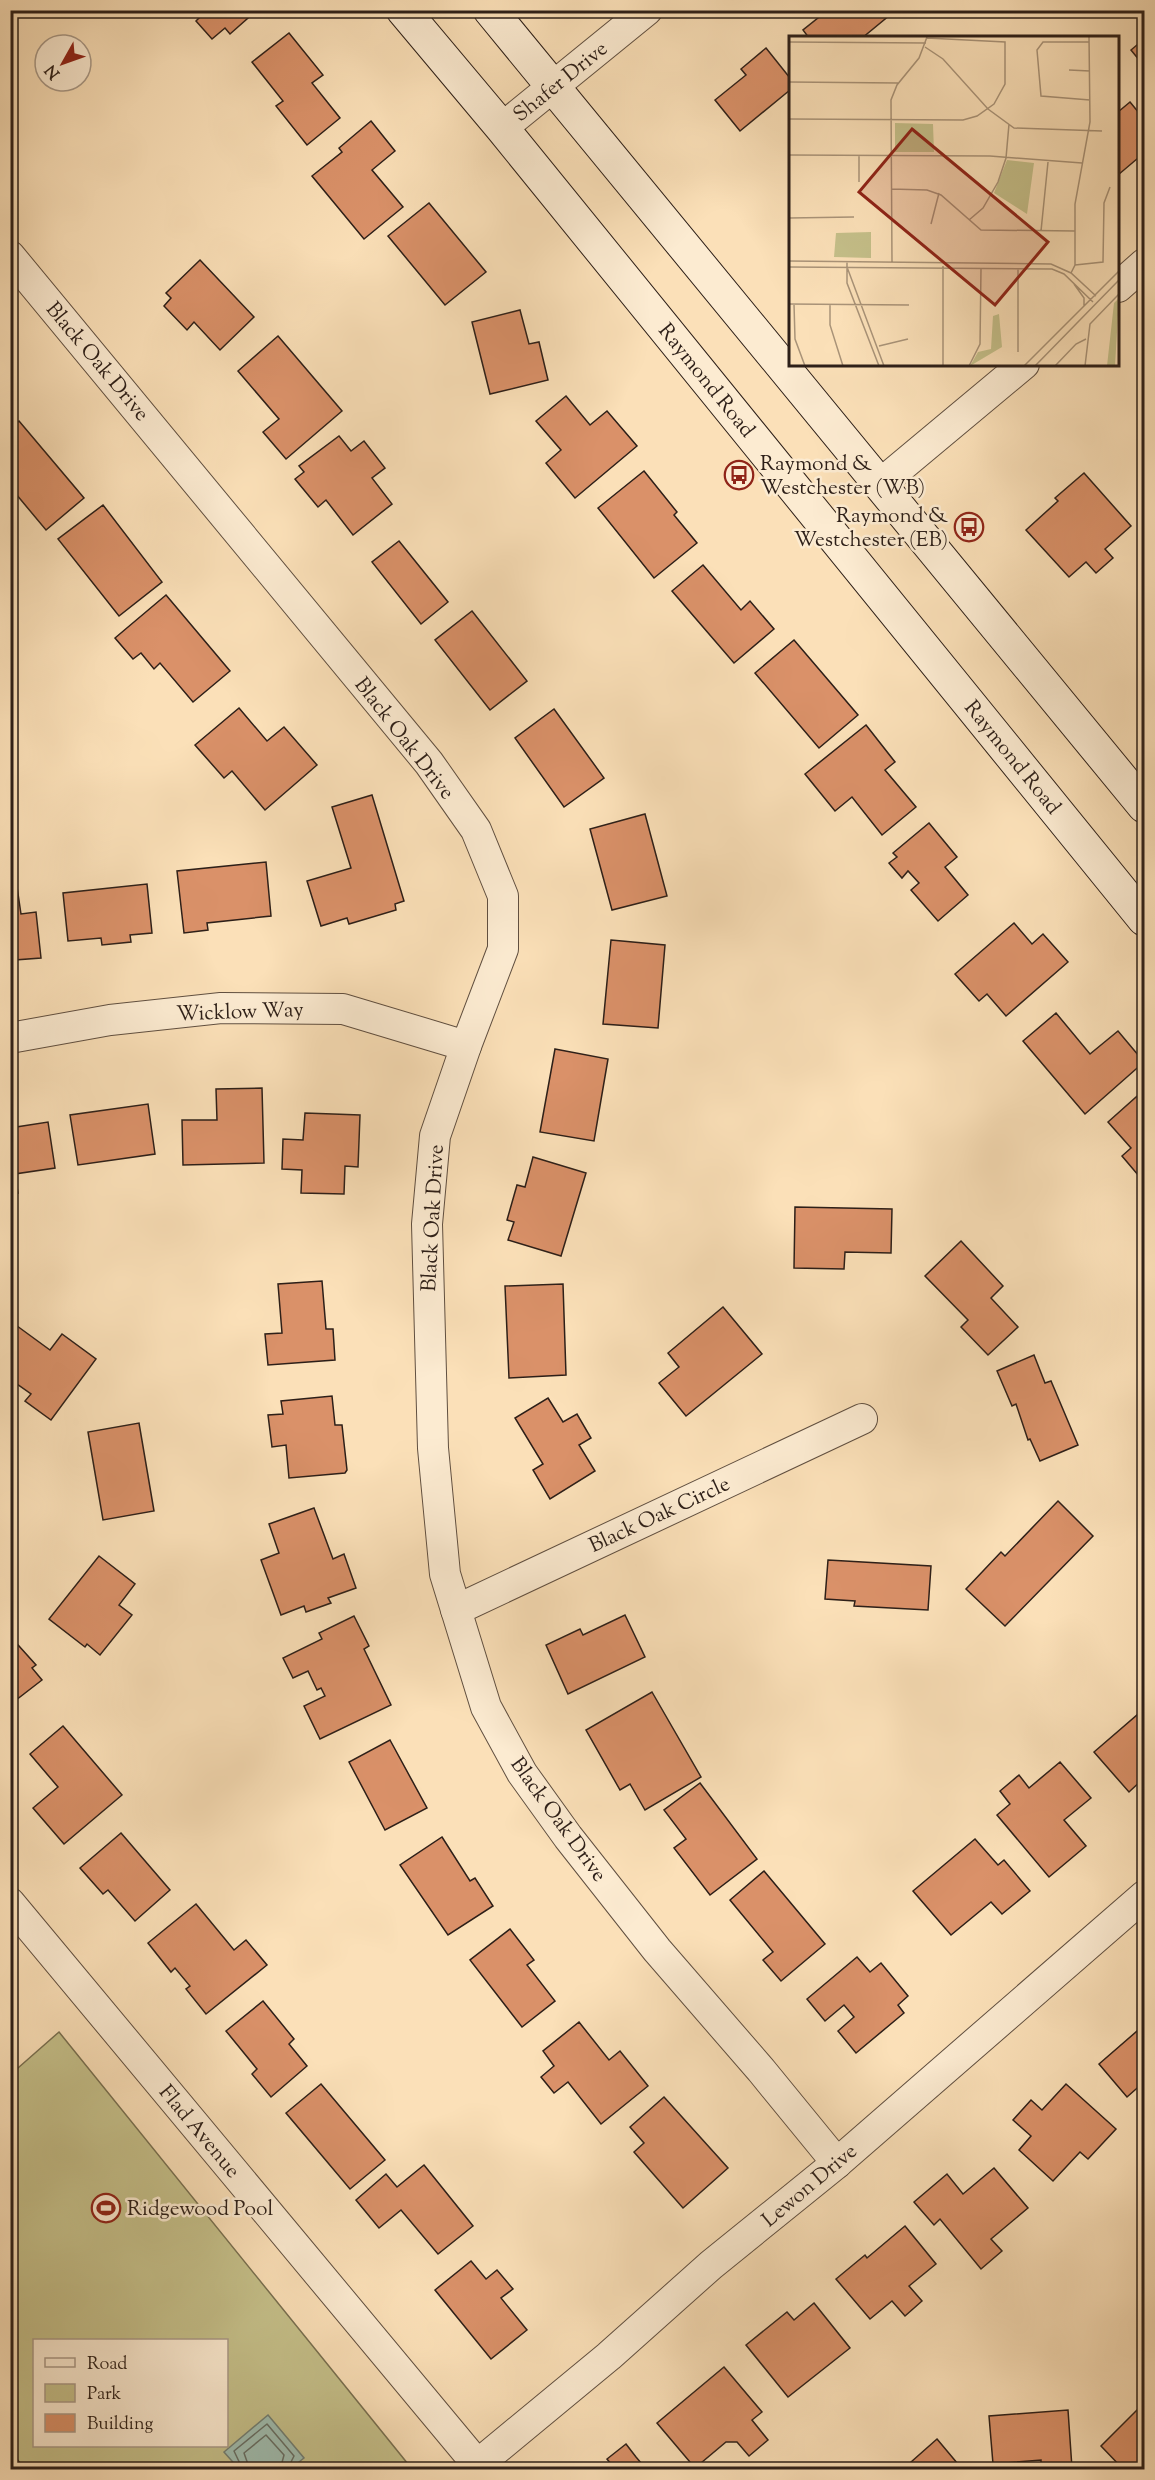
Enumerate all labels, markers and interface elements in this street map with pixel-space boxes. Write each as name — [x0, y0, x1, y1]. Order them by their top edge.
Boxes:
north arrow — [33, 33, 93, 93]
street label: Shafer Drive — [508, 35, 615, 130]
inset map — [789, 36, 1119, 366]
text: N — [40, 59, 66, 83]
street label: Black Oak Drive — [38, 296, 155, 429]
street label: Raymond Road — [650, 318, 761, 445]
place label: Raymond & Westchester (WB) — [760, 450, 925, 504]
bus stop icon: Raymond & Westchester (WB) — [723, 459, 755, 491]
place label: Raymond & Westchester (EB) — [794, 502, 948, 556]
bus stop icon: Raymond & Westchester (EB) — [953, 511, 985, 543]
street label: Black Oak Drive — [346, 672, 461, 807]
street label: Raymond Road — [956, 695, 1067, 822]
street label: Wicklow Way — [176, 996, 305, 1030]
street label: Black Oak Drive — [415, 1144, 453, 1293]
street label: Black Oak Circle — [584, 1470, 735, 1562]
street label: Black Oak Drive — [502, 1752, 613, 1889]
street label: Flad Avenue — [151, 2079, 246, 2185]
street label: Lewon Drive — [756, 2138, 864, 2235]
sports icon: Ridgewood Pool — [90, 2192, 122, 2224]
place label: Ridgewood Pool — [127, 2195, 273, 2225]
legend — [33, 2339, 228, 2447]
text: Road — [87, 2352, 127, 2378]
text: Park — [87, 2382, 122, 2408]
text: Building — [87, 2412, 153, 2438]

